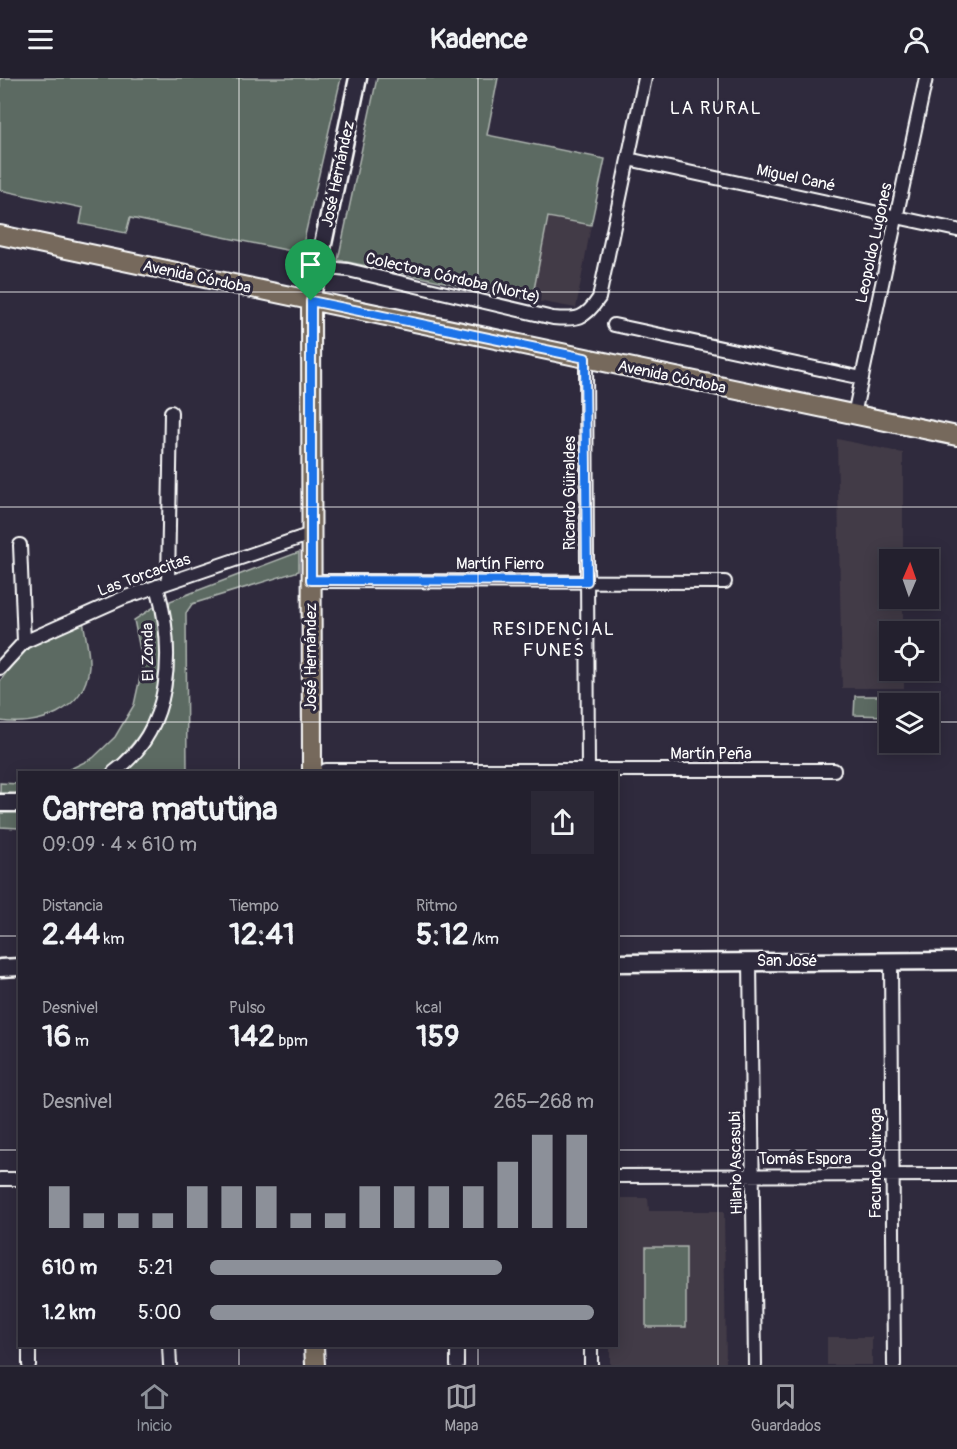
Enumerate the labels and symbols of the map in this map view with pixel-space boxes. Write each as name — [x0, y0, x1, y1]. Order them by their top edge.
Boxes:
district label: LA RURAL — [670, 97, 762, 120]
street label: José Hernández — [317, 119, 359, 229]
street label: Miguel Cané — [755, 160, 837, 196]
street label: Leopoldo Lugones — [851, 181, 897, 305]
pin — [285, 239, 336, 301]
street label: Colectora Córdoba (Norte) — [364, 248, 542, 308]
street label: Avenida Córdoba — [141, 256, 253, 298]
street label: Avenida Córdoba — [616, 356, 728, 398]
street label: Ricardo Güiraldes — [560, 436, 580, 550]
street label: Las Torcacitas — [95, 549, 193, 601]
north arrow — [879, 549, 939, 609]
street label: Martín Fierro — [456, 554, 544, 574]
street label: José Hernández — [301, 603, 321, 711]
district label: RESIDENCIAL FUNES — [492, 618, 616, 662]
street label: El Zonda — [137, 623, 159, 681]
street label: Martín Peña — [670, 744, 752, 764]
street label: San José — [757, 951, 817, 971]
street label: Facundo Quiroga — [866, 1107, 886, 1219]
street label: Hilario Ascasubi — [725, 1111, 747, 1215]
street label: Tomás Espora — [758, 1149, 852, 1169]

